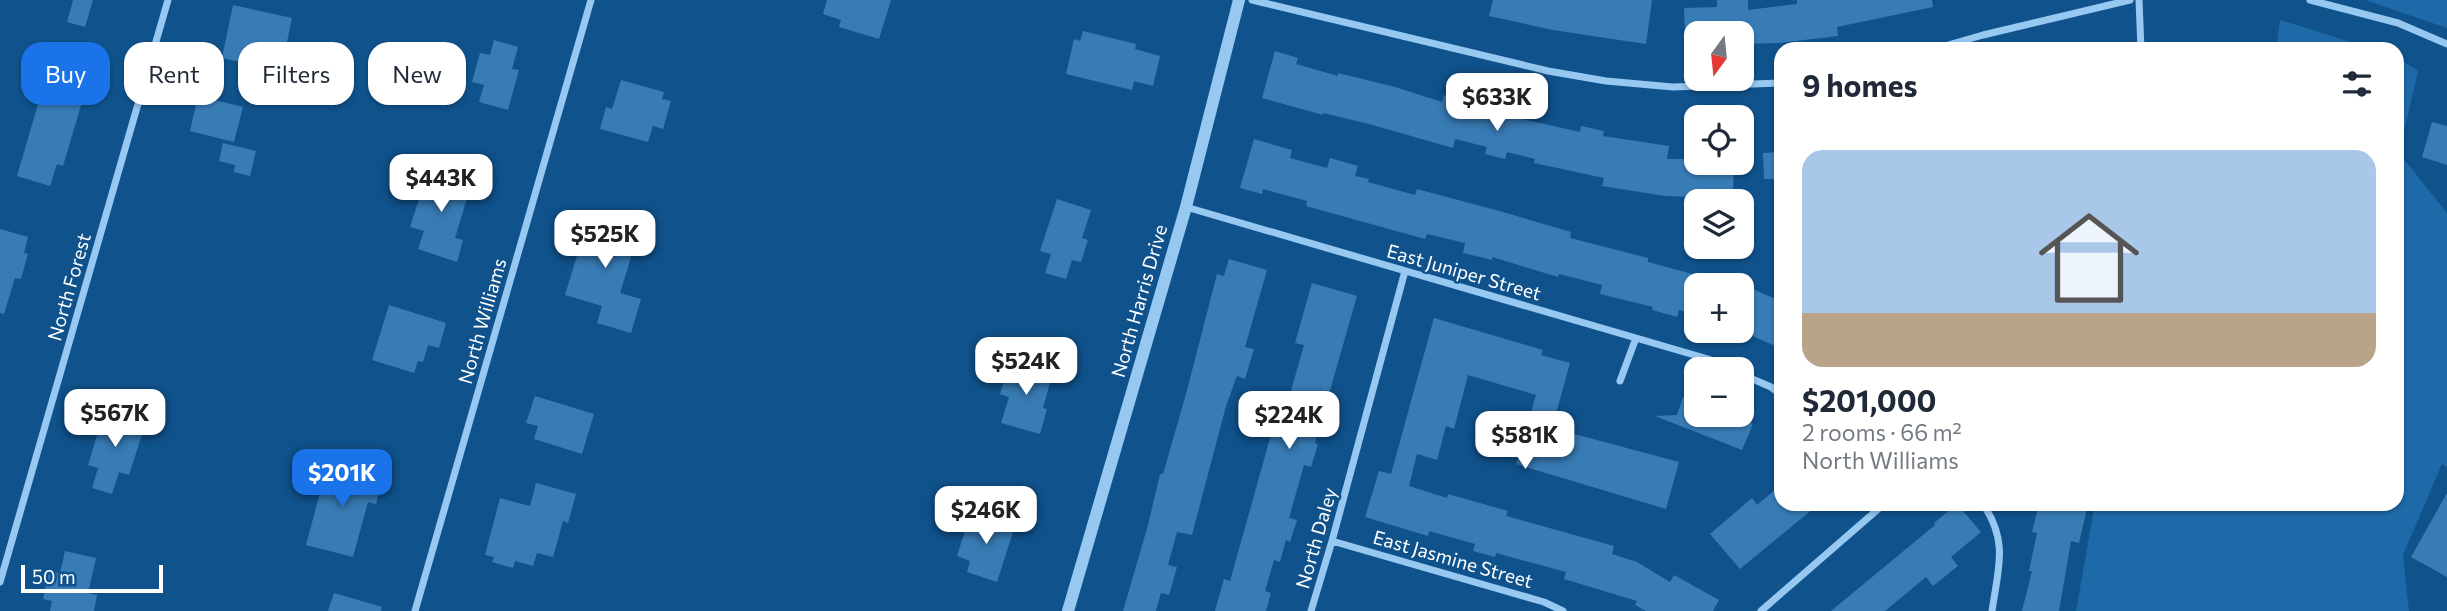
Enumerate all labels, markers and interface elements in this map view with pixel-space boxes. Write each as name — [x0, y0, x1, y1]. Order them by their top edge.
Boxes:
north arrow — [1684, 21, 1754, 91]
map controls — [1684, 21, 1754, 427]
chip: Buy — [21, 42, 110, 105]
chip: Rent — [124, 42, 224, 105]
chip: Filters — [238, 42, 354, 105]
chip: New — [368, 42, 466, 105]
icon: filters — [2338, 65, 2376, 103]
text: 9 homes — [1802, 66, 1917, 103]
pin: $633K — [1448, 74, 1546, 133]
text: $633K — [1462, 82, 1532, 110]
button: locate — [1684, 105, 1754, 175]
pin: $443K — [392, 154, 490, 214]
text: $443K — [406, 163, 476, 191]
button: layers — [1684, 189, 1754, 259]
icon: home — [2026, 195, 2152, 321]
pin: $525K — [556, 210, 654, 270]
text: $525K — [570, 219, 640, 247]
street label: North Harris Drive — [1106, 222, 1171, 380]
street label: North Forest — [42, 230, 95, 343]
street label: East Juniper Street — [1384, 239, 1544, 305]
street label: North Williams — [453, 255, 510, 386]
button: + — [1684, 273, 1754, 343]
pin: $524K — [977, 338, 1075, 397]
text: $524K — [991, 346, 1061, 374]
button: − — [1684, 357, 1754, 427]
text: $201,000 — [1802, 381, 1937, 418]
pin: $567K — [66, 390, 164, 449]
pin: $224K — [1240, 392, 1338, 451]
text: $567K — [80, 398, 150, 426]
text: $224K — [1254, 400, 1324, 428]
pin: $581K — [1476, 412, 1574, 471]
text: 2 rooms · 66 m² — [1802, 418, 1962, 446]
text: $581K — [1491, 420, 1559, 448]
text: North Williams — [1802, 446, 1959, 474]
pin: $201K — [293, 449, 391, 509]
text: $201K — [308, 458, 376, 486]
street label: North Daley — [1290, 485, 1341, 591]
pin: $246K — [937, 486, 1035, 546]
text: $246K — [951, 495, 1021, 523]
street label: East Jasmine Street — [1371, 525, 1536, 592]
scale bar — [21, 562, 163, 594]
text: 50 m — [32, 565, 76, 588]

